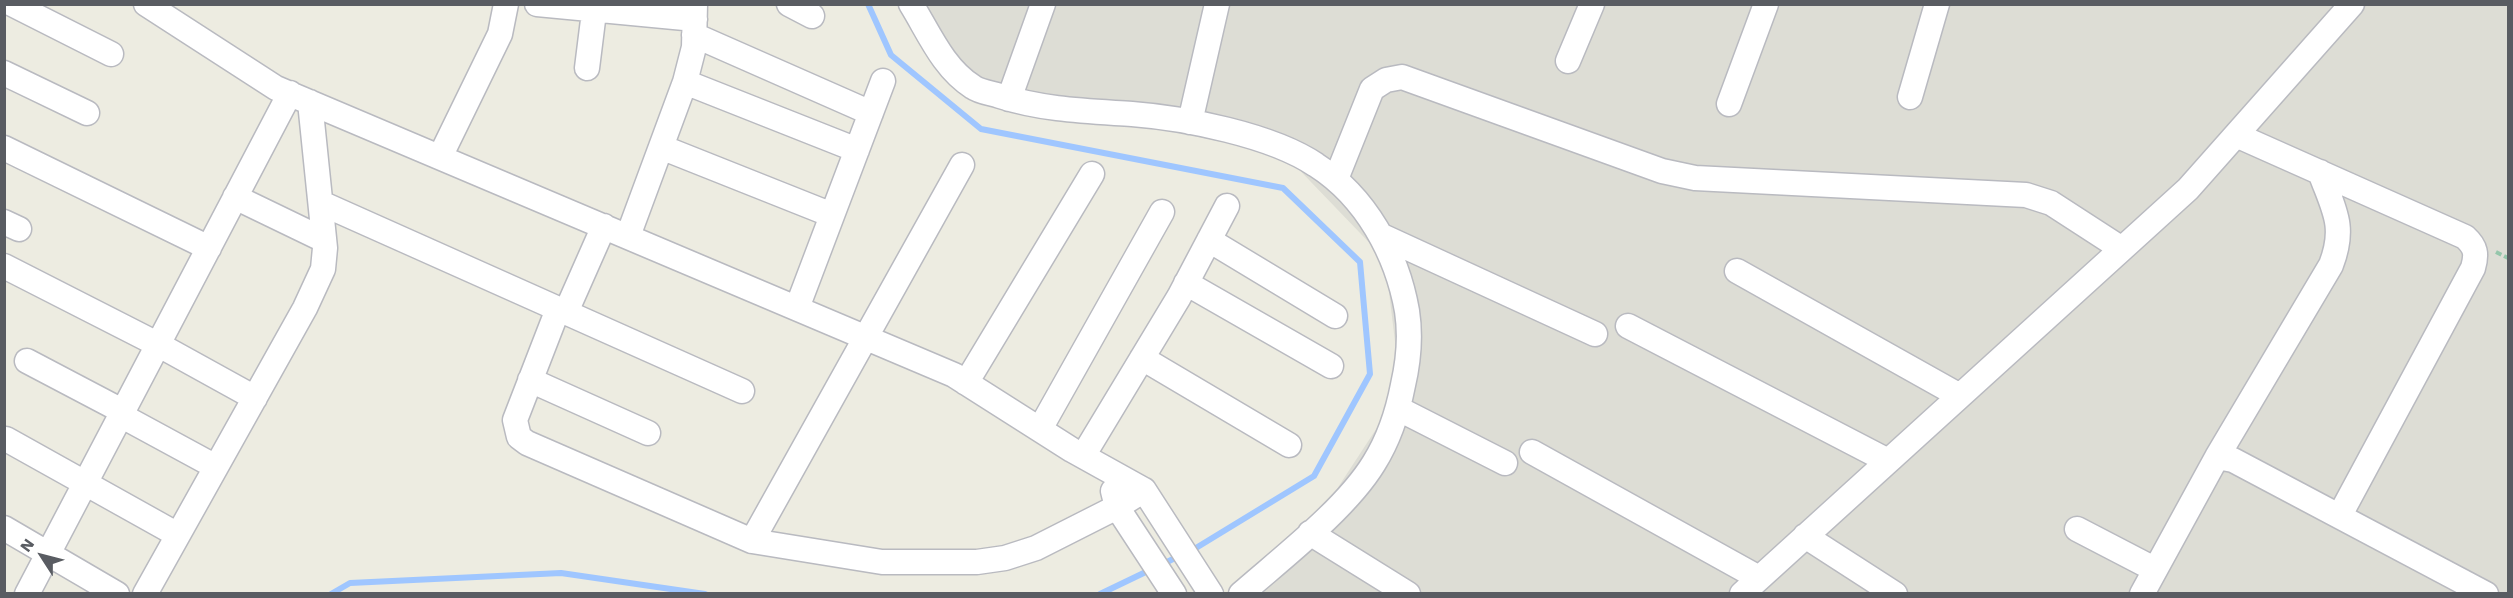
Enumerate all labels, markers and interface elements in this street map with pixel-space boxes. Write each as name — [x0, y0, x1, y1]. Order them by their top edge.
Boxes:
north arrow — [12, 526, 72, 586]
text: N — [16, 535, 38, 556]

